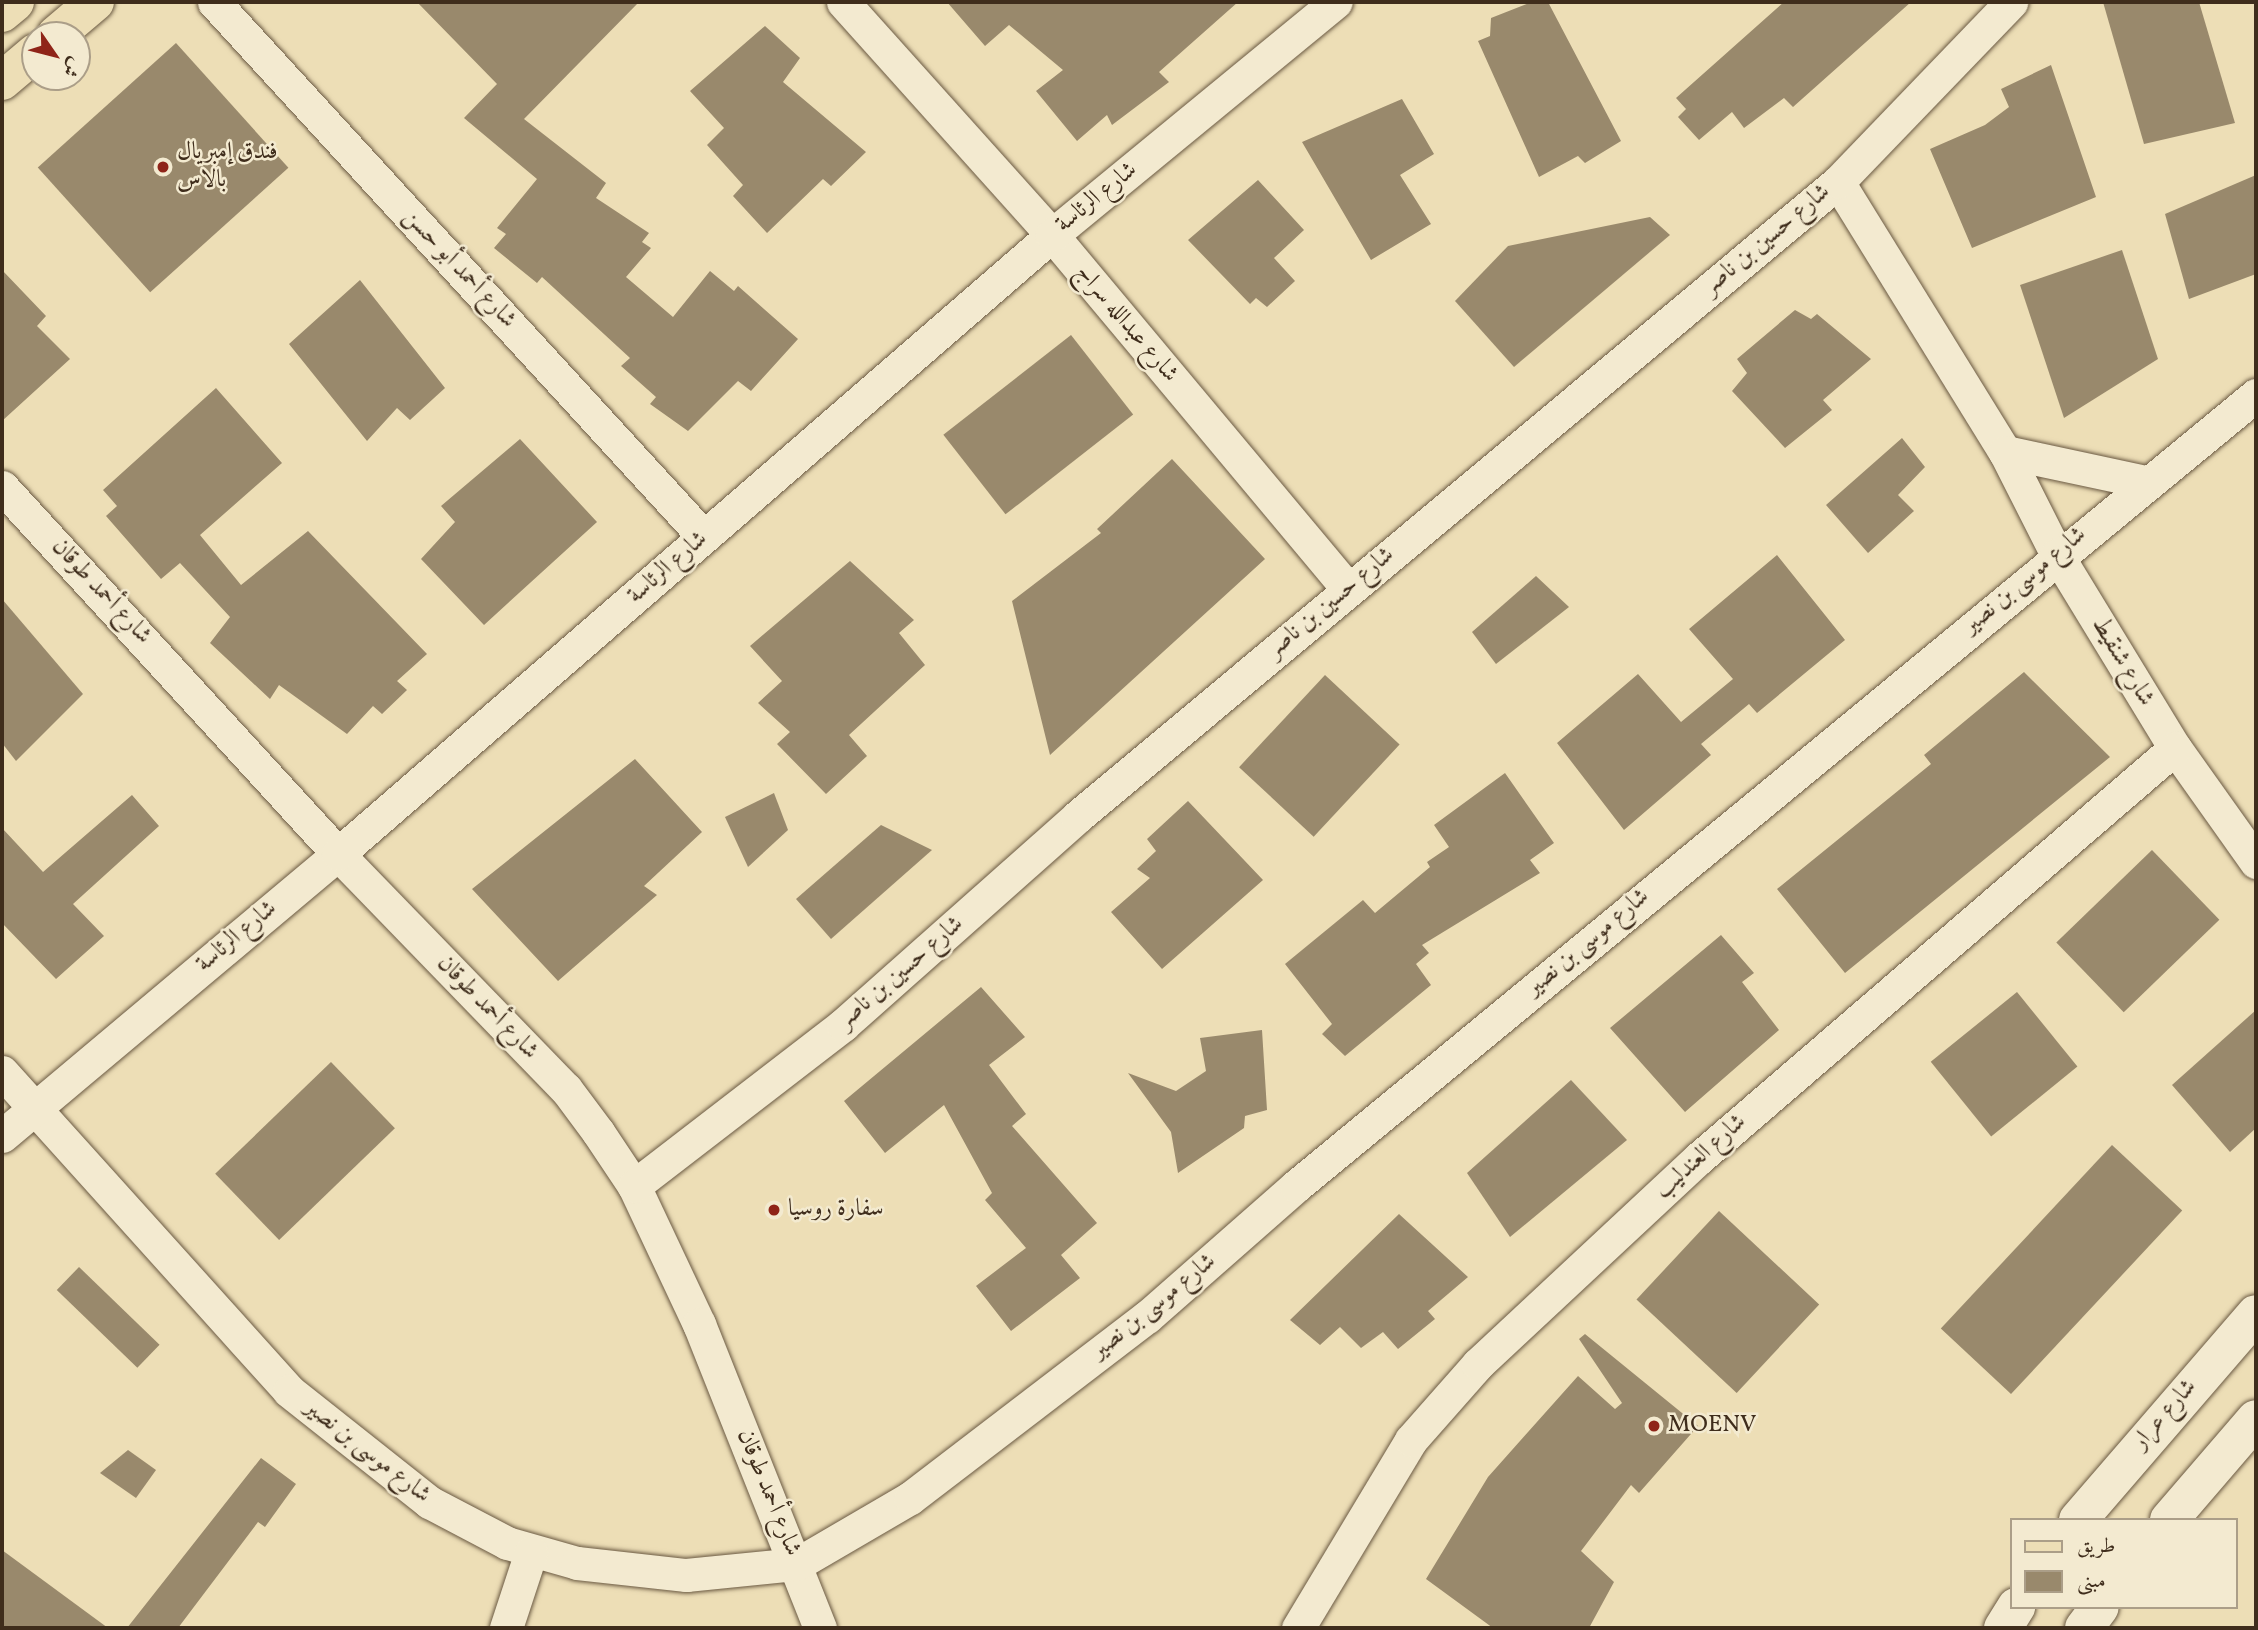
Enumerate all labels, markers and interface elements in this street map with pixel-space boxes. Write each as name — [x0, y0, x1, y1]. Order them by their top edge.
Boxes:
north arrow — [21, 21, 91, 91]
text: ش — [56, 52, 88, 82]
place label: فندق إمبريال بالاس — [177, 139, 278, 195]
street label: شارع الرئاسة — [1050, 156, 1144, 240]
marker: فندق إمبريال بالاس — [155, 159, 171, 175]
street label: شارع حسين بن ناصر — [1697, 178, 1837, 302]
street label: شارع أحمد أبو حسن — [396, 203, 522, 335]
street label: شارع عبدالله سراج — [1068, 259, 1184, 389]
street label: شارع موسى بن نصير — [1957, 521, 2093, 641]
street label: شارع الرئاسة — [622, 525, 714, 611]
street label: شارع أحمد طوقان — [45, 533, 157, 651]
street label: شارع حسين بن ناصر — [1261, 541, 1401, 665]
street label: شارع شنقيط — [2084, 612, 2160, 712]
street label: شارع موسى بن نصير — [1520, 883, 1656, 1003]
street label: شارع الرئاسة — [191, 895, 283, 979]
street label: شارع حسين بن ناصر — [832, 910, 970, 1036]
street label: شارع أحمد طوقان — [430, 950, 544, 1066]
street label: شارع العندليب — [1649, 1108, 1753, 1206]
place label: سفارة روسيا — [788, 1196, 884, 1224]
marker: سفارة روسيا — [766, 1202, 782, 1218]
street label: شارع موسى بن نصير — [1086, 1248, 1222, 1366]
street label: شارع عرار — [2127, 1374, 2203, 1456]
street label: شارع موسى بن نصير — [298, 1394, 436, 1510]
place label: MOENV — [1668, 1412, 1757, 1440]
marker: MOENV — [1646, 1418, 1662, 1434]
street label: شارع أحمد طوقان — [730, 1426, 806, 1560]
legend — [2010, 1518, 2237, 1609]
text: طريق — [2077, 1532, 2115, 1561]
text: مبنى — [2077, 1567, 2106, 1596]

